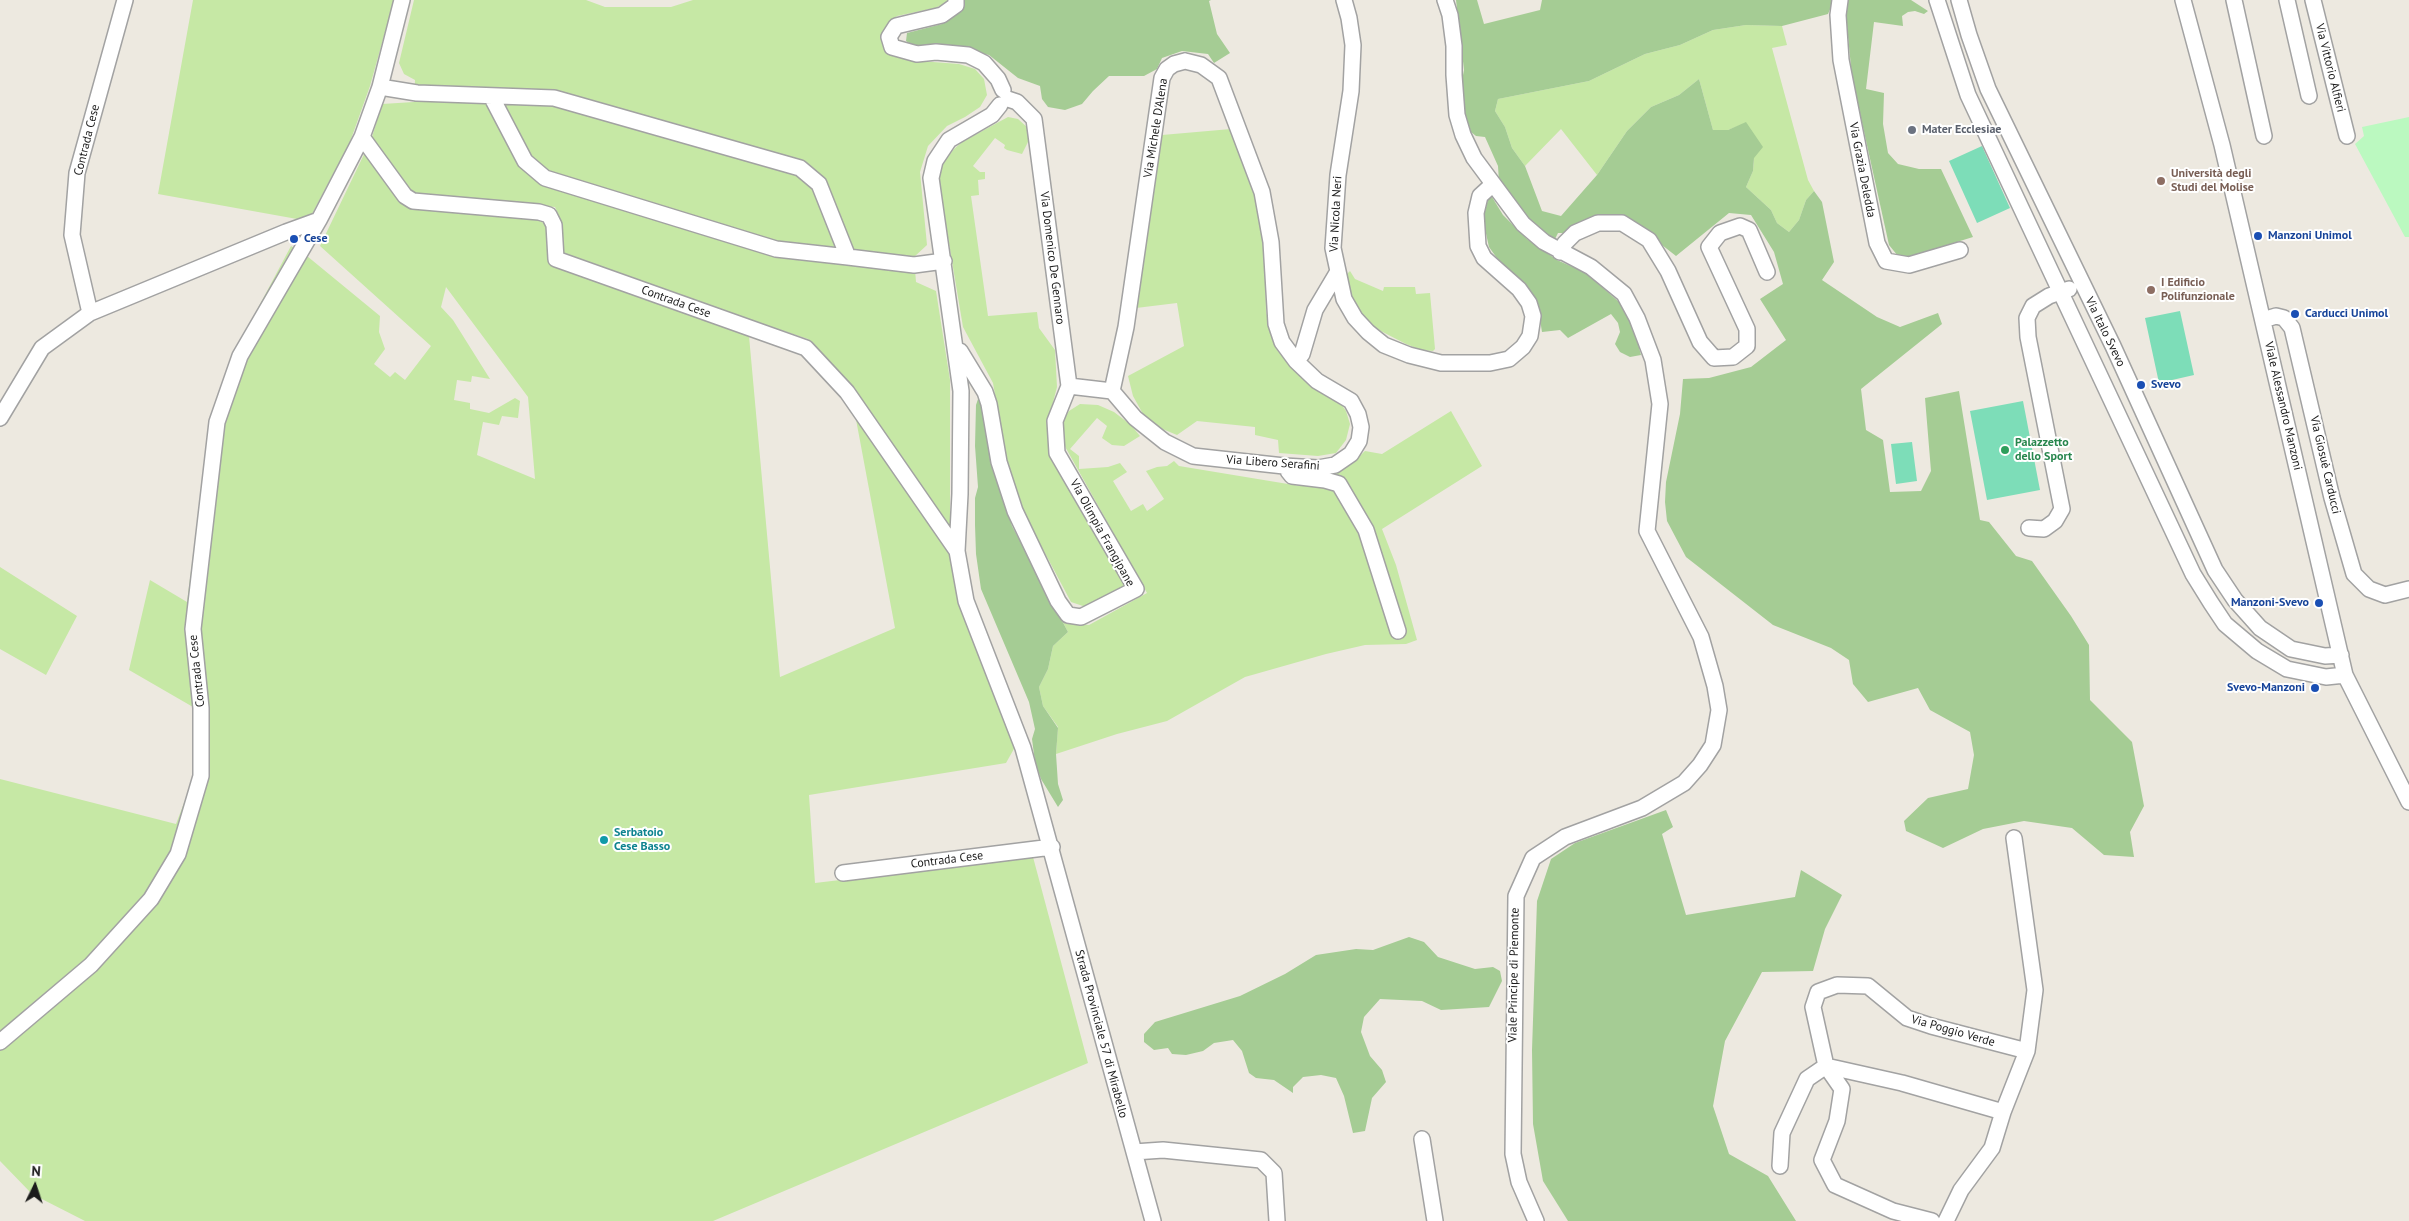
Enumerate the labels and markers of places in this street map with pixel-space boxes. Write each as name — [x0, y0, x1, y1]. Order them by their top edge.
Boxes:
place label: Mater Ecclesiae — [1922, 123, 2001, 137]
marker: Mater Ecclesiae — [1906, 124, 1918, 136]
place label: Università degli Studi del Molise — [2171, 167, 2254, 195]
marker: Università degli Studi del Molise — [2155, 175, 2167, 187]
place label: Manzoni Unimol — [2268, 229, 2352, 243]
marker: Manzoni Unimol — [2252, 230, 2264, 242]
place label: Cese — [304, 232, 328, 246]
marker: Cese — [288, 233, 300, 245]
place label: I Edificio Polifunzionale — [2161, 276, 2235, 304]
marker: I Edificio Polifunzionale — [2145, 284, 2157, 296]
place label: Carducci Unimol — [2305, 307, 2388, 321]
marker: Carducci Unimol — [2289, 308, 2301, 320]
place label: Svevo — [2151, 378, 2181, 392]
marker: Svevo — [2135, 379, 2147, 391]
place label: Palazzetto dello Sport — [2015, 436, 2072, 464]
marker: Palazzetto dello Sport — [1999, 444, 2011, 456]
place label: Manzoni-Svevo — [2231, 596, 2309, 610]
marker: Manzoni-Svevo — [2313, 597, 2325, 609]
place label: Svevo-Manzoni — [2227, 681, 2305, 695]
marker: Svevo-Manzoni — [2309, 682, 2321, 694]
place label: Serbatoio Cese Basso — [614, 826, 670, 854]
marker: Serbatoio Cese Basso — [598, 834, 610, 846]

